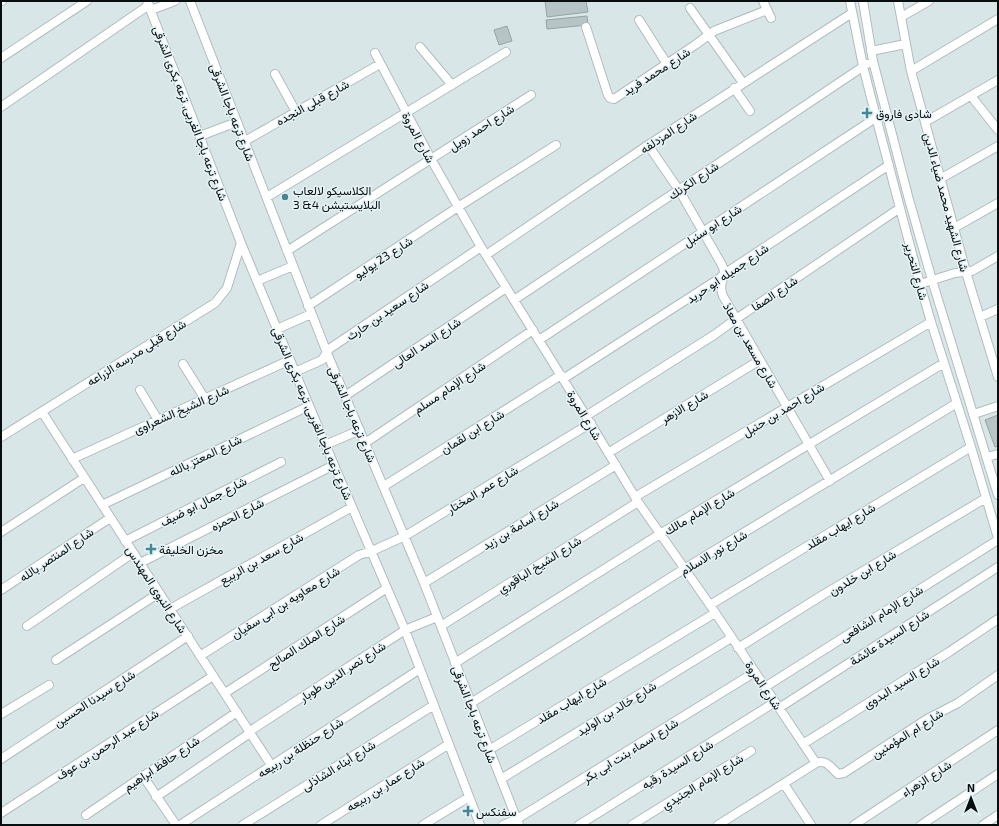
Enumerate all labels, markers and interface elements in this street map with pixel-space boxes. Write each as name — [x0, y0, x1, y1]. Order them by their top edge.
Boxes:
street label: شارع ترعه باجا الغربى, ترعه بكرى الشرقى — [148, 23, 231, 204]
street label: شارع محمد فريد — [620, 44, 694, 101]
street label: شارع ترعه باجا الشرقى — [205, 61, 258, 164]
street label: شارع قبلى النجده — [273, 76, 352, 130]
street label: شارع احمد زويل — [446, 101, 518, 156]
place label: شادى فاروق — [876, 106, 932, 122]
marker: شادى فاروق — [861, 107, 873, 119]
street label: شارع المزدلفه — [637, 108, 701, 158]
street label: شارع المروة — [397, 109, 438, 166]
street label: شارع الشهيد محمد ضياء الدين — [919, 131, 972, 274]
street label: شارع الكرنك — [665, 158, 722, 204]
place label: الكلاسيكو لالعاب البلايستيشن 4& 3 — [293, 183, 381, 213]
marker: الكلاسيكو لالعاب البلايستيشن 4& 3 — [280, 192, 290, 202]
street label: شارع ابو سنبل — [680, 201, 745, 252]
street label: شارع 23 يوليو — [351, 233, 416, 283]
street label: شارع جميله ابو حريد — [683, 240, 772, 308]
street label: شارع التحرير — [899, 240, 931, 302]
street label: شارع الصفا — [748, 273, 801, 316]
street label: شارع سعيد بن حارث — [343, 277, 432, 345]
street label: شارع مسعد بن معاذ — [718, 300, 781, 392]
street label: شارع السد العالى — [389, 314, 465, 373]
street label: شارع قبلى مدرسه الزراعه — [84, 316, 190, 391]
street label: شارع ترعه باجا الغربى, ترعه بكرى الشرقى — [267, 324, 356, 503]
street label: شارع الإمام مسلم — [410, 358, 489, 419]
street label: شارع ترعه باجا الشرقى — [324, 364, 380, 465]
street label: شارع احمد بن حنبل — [740, 379, 828, 441]
street label: شارع الشيخ الشعراوى — [131, 382, 232, 439]
street label: شارع الازهر — [657, 386, 712, 429]
street label: شارع المروة — [562, 388, 605, 444]
street label: شارع ابن لقمان — [438, 406, 508, 459]
street label: شارع المعتز بالله — [166, 431, 245, 481]
street label: شارع عمر المختار — [443, 462, 522, 519]
street label: شارع جمال ابو ضيف — [157, 473, 250, 531]
street label: شارع الإمام مالك — [661, 484, 738, 540]
street label: شارع الحمزه — [208, 495, 267, 536]
street label: شارع أسامة بن زيد — [479, 496, 562, 555]
street label: شارع ايهاب مقلد — [803, 500, 879, 555]
street label: شارع المنتصر بالله — [16, 524, 97, 586]
street label: شارع نور الاسلام — [677, 526, 751, 580]
street label: شارع سعد بن الربيع — [217, 529, 307, 589]
street label: شارع الشيخ الباقوري — [495, 533, 586, 599]
place label: مخزن الخليفة — [159, 542, 223, 558]
street label: شارع النبوى المهندس — [121, 543, 190, 637]
marker: مخزن الخليفة — [146, 544, 156, 554]
street label: شارع ابن خلدون — [826, 546, 900, 600]
street label: شارع معاويه بن ابى سفيان — [228, 563, 343, 644]
street label: شارع الإمام الشافعى — [837, 582, 927, 647]
street label: شارع السيدة عائشة — [847, 606, 933, 670]
street label: شارع الملك الصالح — [265, 611, 349, 674]
street label: شارع نصر الدين طوبار — [295, 638, 389, 707]
street label: شارع السيد البدوى — [860, 653, 943, 714]
street label: شارع المروة — [740, 658, 785, 714]
street label: شارع ترعه باجا الشرقى — [447, 663, 500, 766]
street label: شارع سيدنا الحسين — [51, 666, 139, 732]
street label: شارع ايهاب مقلد — [534, 674, 610, 729]
street label: شارع خالد بن الوليد — [574, 678, 660, 741]
street label: شارع ام المؤمنين — [869, 705, 947, 763]
street label: شارع عبد الرحمن بن عوف — [53, 706, 162, 785]
street label: شارع حنظلة بن ربيعه — [255, 714, 347, 782]
street label: شارع اسماء بنت ابى بكر — [579, 715, 682, 788]
street label: شارع حافظ ابراهيم — [120, 732, 203, 796]
street label: شارع السيدة رقيه — [639, 736, 717, 794]
street label: شارع أبناء الشاذلى — [299, 737, 379, 796]
street label: شارع الإمام الجنيدي — [659, 750, 747, 815]
street label: شارع عمار بن ربيعه — [343, 754, 428, 816]
street label: شارع الزهراء — [898, 757, 955, 802]
north arrow — [951, 778, 991, 818]
text: N — [967, 781, 975, 794]
place label: سفنكس — [476, 804, 516, 820]
marker: سفنكس — [463, 806, 473, 816]

